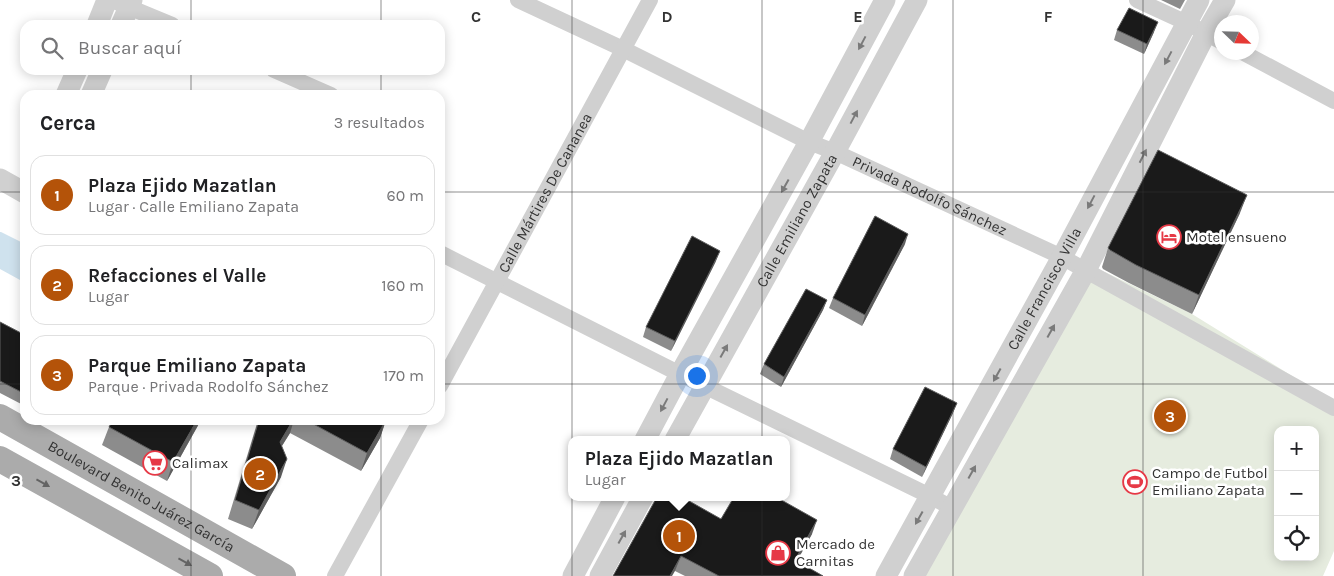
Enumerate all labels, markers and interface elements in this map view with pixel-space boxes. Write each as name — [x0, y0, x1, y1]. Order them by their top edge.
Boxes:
text: C — [471, 7, 481, 26]
text: D — [662, 7, 673, 26]
text: E — [853, 7, 863, 26]
text: F — [1044, 7, 1053, 26]
north arrow — [1214, 15, 1259, 60]
search box — [20, 20, 445, 75]
icon: search — [38, 34, 66, 62]
one-way arrow — [858, 36, 866, 50]
text: Buscar aquí — [78, 37, 182, 59]
one-way arrow — [1164, 51, 1172, 66]
street label: Calle Mártires De Cananea — [494, 110, 596, 276]
text: Cerca — [40, 111, 96, 135]
one-way arrow — [849, 111, 858, 124]
text: 3 resultados — [334, 113, 425, 132]
one-way arrow — [1139, 149, 1147, 163]
street label: Calle Emiliano Zapata — [753, 151, 841, 291]
street label: Privada Rodolfo Sánchez — [849, 152, 1010, 239]
text: Plaza Ejido Mazatlan — [88, 175, 277, 197]
one-way arrow — [780, 179, 789, 192]
text: 1 — [54, 186, 60, 205]
text: 60 m — [387, 186, 424, 205]
one-way arrow — [1087, 195, 1096, 209]
text: Lugar · Calle Emiliano Zapata — [88, 197, 299, 216]
street label: Calle Francisco Villa — [1003, 224, 1085, 353]
hotel icon: Motel ensueno — [1156, 224, 1182, 250]
place label: Motel ensueno — [1186, 228, 1287, 246]
text: Refacciones el Valle — [88, 265, 266, 287]
text: 2 — [52, 276, 62, 295]
text: 160 m — [381, 276, 424, 295]
text: Lugar — [88, 287, 129, 306]
one-way arrow — [1047, 324, 1056, 337]
one-way arrow — [719, 344, 728, 358]
text: Parque Emiliano Zapata — [88, 355, 306, 377]
your location — [684, 363, 710, 389]
text: 3 — [52, 366, 62, 385]
text: 170 m — [383, 366, 424, 385]
one-way arrow — [993, 368, 1001, 383]
text: Parque · Privada Rodolfo Sánchez — [88, 377, 329, 396]
one-way arrow — [660, 397, 668, 412]
pin: 3 — [1154, 397, 1186, 435]
map controls — [1274, 426, 1319, 561]
button: + — [1274, 426, 1319, 471]
popup — [568, 436, 790, 501]
street label: Boulevard Benito Juárez García — [45, 437, 238, 556]
text: Plaza Ejido Mazatlan — [585, 448, 773, 470]
supermarket icon: Calimax — [142, 450, 168, 476]
place label: Calimax — [172, 454, 228, 472]
pin: 2 — [244, 455, 276, 493]
place label: Campo de Futbol Emiliano Zapata — [1152, 464, 1268, 499]
one-way arrow — [968, 465, 976, 480]
sports icon: Campo de Futbol Emiliano Zapata — [1122, 469, 1148, 495]
text: Lugar — [585, 470, 625, 489]
text: 3 — [11, 471, 21, 490]
button: − — [1274, 471, 1319, 516]
one-way arrow — [35, 479, 50, 487]
one-way arrow — [914, 511, 923, 524]
button: locate — [1274, 516, 1319, 561]
pin: 1 — [663, 517, 695, 555]
one-way arrow — [618, 529, 626, 544]
place label: Mercado de Carnitas — [796, 535, 875, 570]
shop icon: Mercado de Carnitas — [765, 540, 791, 566]
one-way arrow — [177, 558, 192, 566]

